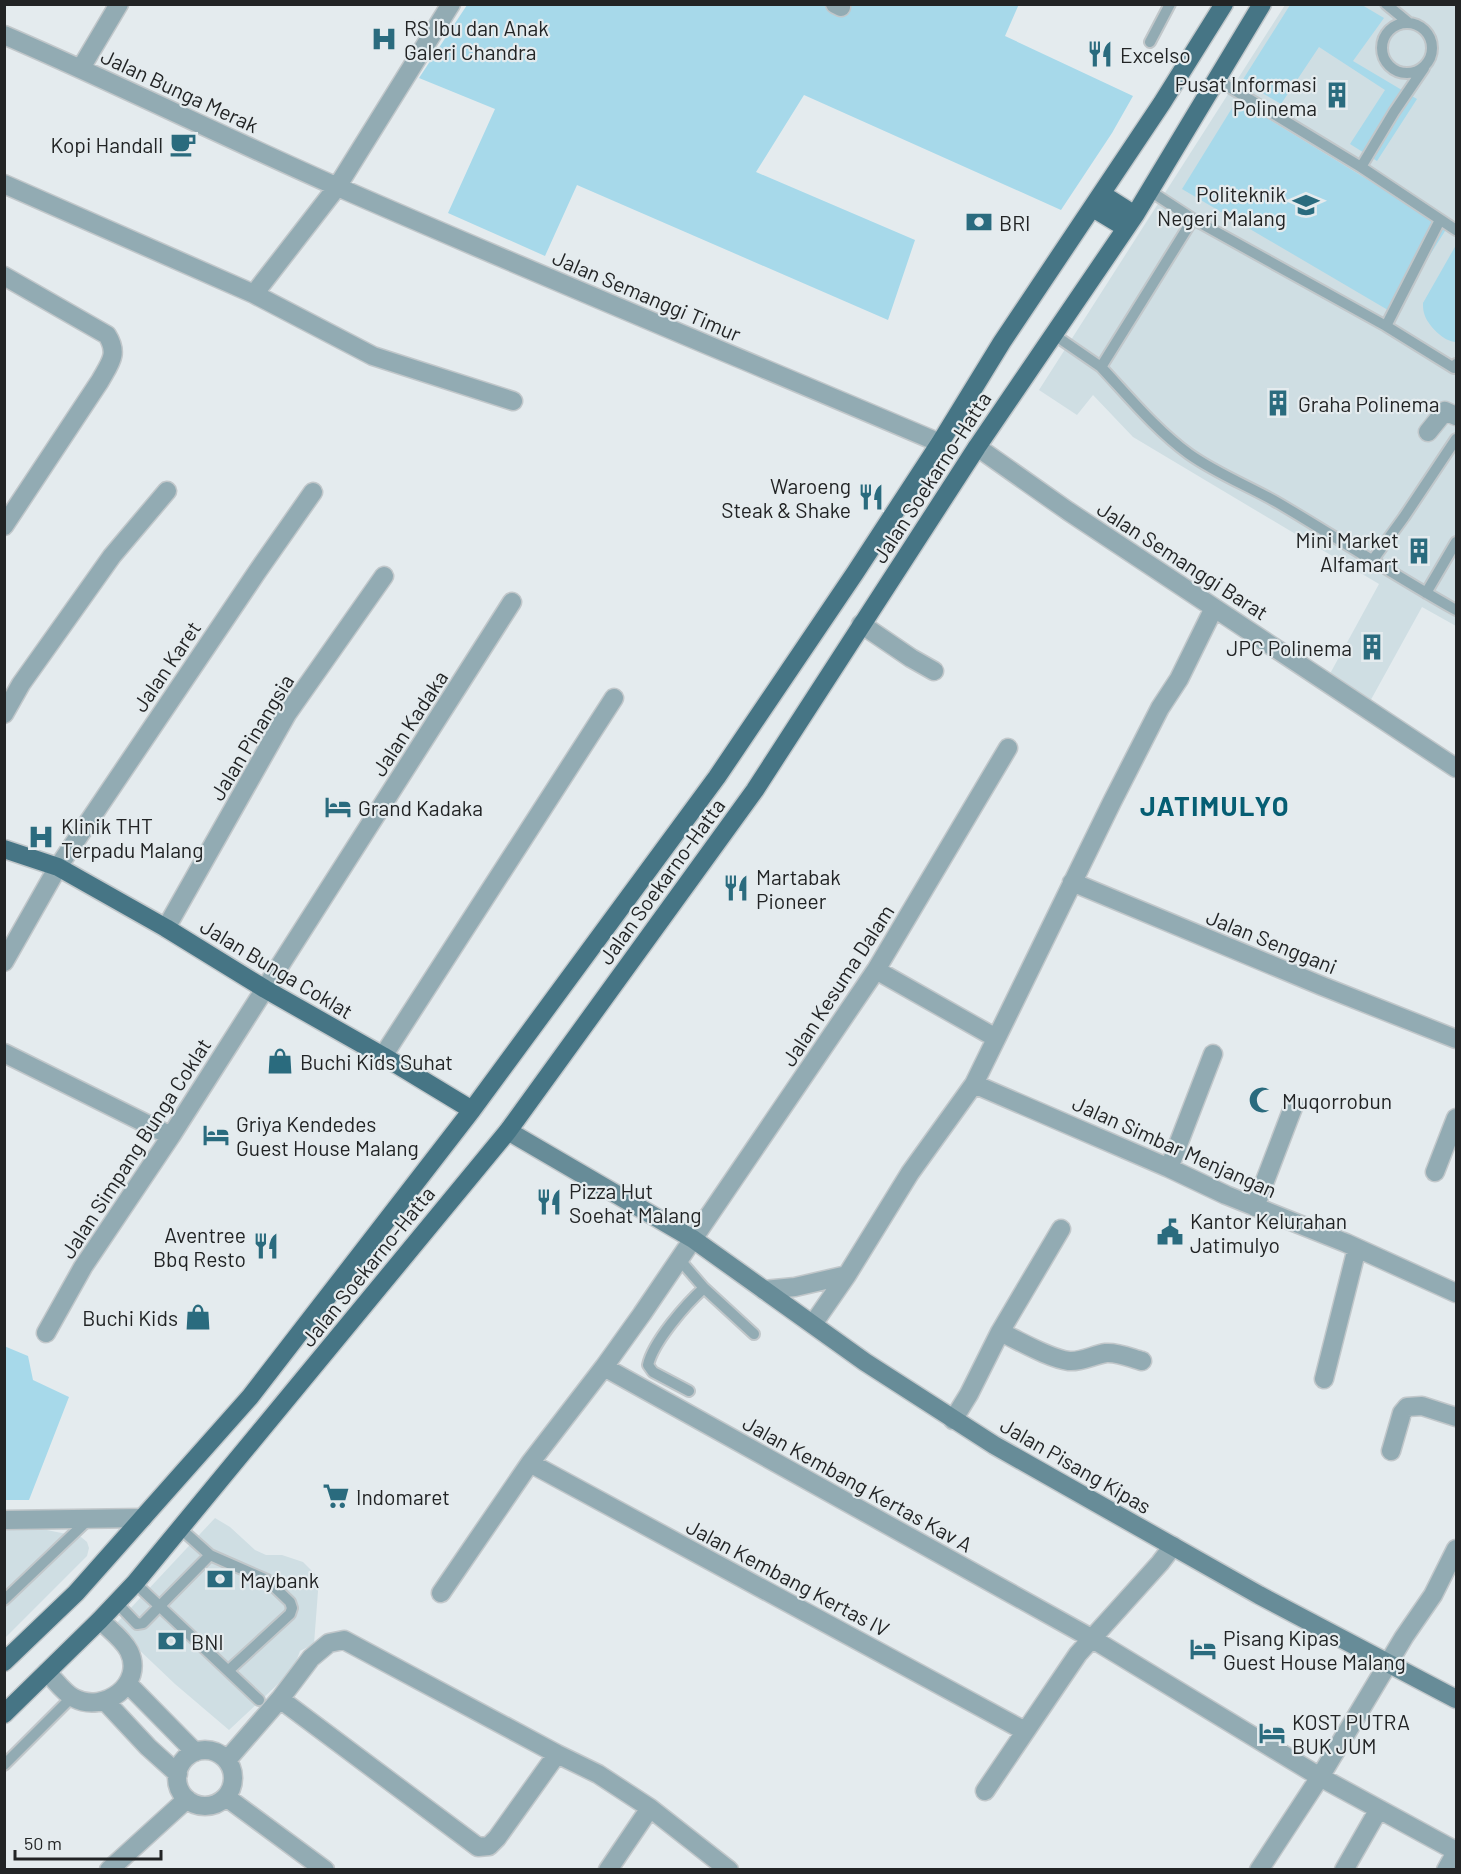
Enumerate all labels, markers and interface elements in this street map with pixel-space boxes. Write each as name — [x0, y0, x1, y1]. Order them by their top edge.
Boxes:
place label: RS Ibu dan Anak Galeri Chandra — [404, 15, 549, 64]
hospital icon: RS Ibu dan Anak Galeri Chandra — [369, 24, 399, 54]
restaurant icon: Excelso — [1085, 39, 1115, 69]
place label: Excelso — [1120, 42, 1191, 67]
street label: Jalan Bunga Merak — [97, 43, 263, 137]
place label: Pusat Informasi Polinema — [1175, 71, 1317, 120]
building icon: Pusat Informasi Polinema — [1322, 80, 1352, 110]
cafe icon: Kopi Handall — [168, 129, 198, 159]
place label: Kopi Handall — [50, 132, 163, 157]
place label: Politeknik Negeri Malang — [1157, 181, 1286, 230]
school or university icon: Politeknik Negeri Malang — [1291, 190, 1321, 220]
bank icon: BRI — [964, 207, 994, 237]
place label: BRI — [999, 210, 1030, 235]
street label: Jalan Semanggi Timur — [549, 244, 745, 346]
street label: Jalan Soekarno-Hatta — [866, 387, 996, 567]
building icon: Graha Polinema — [1263, 388, 1293, 418]
place label: Graha Polinema — [1298, 391, 1440, 416]
place label: Waroeng Steak & Shake — [721, 473, 851, 522]
restaurant icon: Waroeng Steak & Shake — [856, 482, 886, 512]
street label: Jalan Semanggi Barat — [1093, 495, 1273, 625]
place label: Mini Market Alfamart — [1296, 527, 1399, 576]
building icon: Mini Market Alfamart — [1404, 536, 1434, 566]
street label: Jalan Karet — [127, 616, 205, 716]
building icon: JPC Polinema — [1357, 632, 1387, 662]
place label: JPC Polinema — [1226, 635, 1352, 660]
street label: Jalan Kadaka — [366, 666, 452, 780]
street label: Jalan Pinangsia — [204, 670, 298, 804]
district label: JATIMULYO — [1140, 789, 1290, 821]
hotel icon: Grand Kadaka — [323, 792, 353, 822]
street label: Jalan Soekarno-Hatta — [592, 793, 730, 969]
place label: Grand Kadaka — [358, 795, 483, 820]
place label: Klinik THT Terpadu Malang — [61, 813, 203, 862]
hospital icon: Klinik THT Terpadu Malang — [26, 822, 56, 852]
place label: Martabak Pioneer — [756, 864, 841, 913]
restaurant icon: Martabak Pioneer — [721, 873, 751, 903]
street label: Jalan Kesuma Dalam — [775, 900, 899, 1070]
street label: Jalan Senggani — [1203, 903, 1341, 979]
street label: Jalan Bunga Coklat — [196, 913, 358, 1023]
street label: Jalan Simpang Bunga Coklat — [54, 1033, 216, 1263]
shop icon: Buchi Kids Suhat — [265, 1046, 295, 1076]
place label: Buchi Kids Suhat — [300, 1049, 453, 1074]
mosque icon: Muqorrobun — [1247, 1085, 1277, 1115]
place label: Muqorrobun — [1282, 1088, 1392, 1113]
street label: Jalan Simbar Menjangan — [1069, 1090, 1281, 1202]
place label: Griya Kendedes Guest House Malang — [236, 1111, 419, 1160]
hotel icon: Griya Kendedes Guest House Malang — [201, 1120, 231, 1150]
place label: Pizza Hut Soehat Malang — [569, 1178, 702, 1227]
street label: Jalan Soekarno-Hatta — [295, 1181, 439, 1351]
restaurant icon: Pizza Hut Soehat Malang — [534, 1187, 564, 1217]
place label: Kantor Kelurahan Jatimulyo — [1190, 1208, 1347, 1257]
public building icon: Kantor Kelurahan Jatimulyo — [1155, 1217, 1185, 1247]
place label: Aventree Bbq Resto — [153, 1222, 246, 1271]
restaurant icon: Aventree Bbq Resto — [251, 1231, 281, 1261]
shop icon: Buchi Kids — [183, 1302, 213, 1332]
place label: Buchi Kids — [82, 1305, 178, 1330]
street label: Jalan Kembang Kertas Kav A — [739, 1409, 977, 1557]
street label: Jalan Pisang Kipas — [996, 1412, 1156, 1518]
supermarket icon: Indomaret — [321, 1481, 351, 1511]
place label: Indomaret — [356, 1484, 450, 1509]
street label: Jalan Kembang Kertas IV — [682, 1513, 894, 1641]
bank icon: Maybank — [205, 1564, 235, 1594]
place label: Maybank — [240, 1567, 319, 1592]
place label: Pisang Kipas Guest House Malang — [1223, 1625, 1406, 1674]
bank icon: BNI — [156, 1626, 186, 1656]
place label: BNI — [191, 1629, 224, 1654]
hotel icon: Pisang Kipas Guest House Malang — [1188, 1634, 1218, 1664]
place label: KOST PUTRA BUK JUM — [1292, 1709, 1410, 1758]
hotel icon: KOST PUTRA BUK JUM — [1257, 1718, 1287, 1748]
scale bar — [15, 1823, 160, 1861]
text: 50 m — [24, 1832, 62, 1854]

